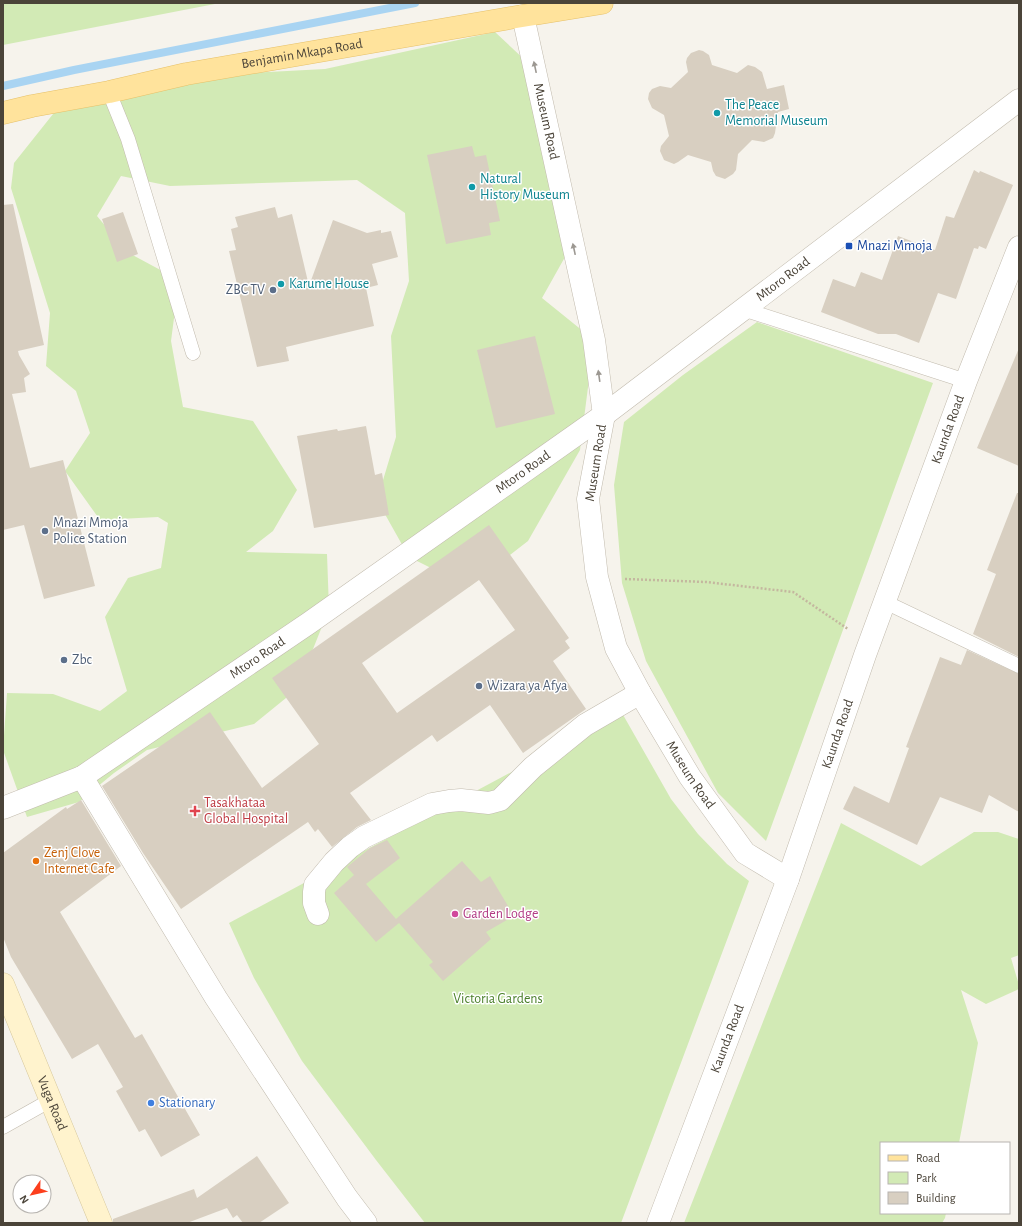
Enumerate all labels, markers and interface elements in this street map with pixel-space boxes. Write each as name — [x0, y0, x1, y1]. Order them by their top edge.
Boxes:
street label: Benjamin Mkapa Road — [240, 37, 364, 71]
one-way arrow — [531, 61, 537, 73]
street label: Museum Road — [531, 82, 561, 161]
place label: The Peace Memorial Museum — [725, 98, 828, 128]
marker: The Peace Memorial Museum — [712, 108, 722, 118]
place label: Natural History Museum — [480, 172, 570, 202]
marker: Natural History Museum — [467, 182, 477, 192]
place label: Mnazi Mmoja — [857, 239, 933, 253]
marker: Mnazi Mmoja — [844, 241, 854, 251]
one-way arrow — [571, 243, 577, 255]
street label: Mtoro Road — [754, 254, 813, 304]
place label: Karume House — [289, 277, 369, 291]
marker: Karume House — [276, 279, 286, 289]
place label: ZBC TV — [226, 283, 265, 297]
marker: ZBC TV — [268, 285, 278, 295]
one-way arrow — [596, 370, 602, 382]
street label: Kaunda Road — [929, 393, 967, 466]
street label: Museum Road — [583, 423, 609, 503]
street label: Mtoro Road — [493, 448, 553, 496]
place label: Mnazi Mmoja Police Station — [53, 516, 129, 546]
marker: Mnazi Mmoja Police Station — [40, 526, 50, 536]
street label: Mtoro Road — [227, 634, 288, 681]
place label: Zbc — [72, 653, 93, 667]
marker: Zbc — [59, 655, 69, 665]
place label: Wizara ya Afya — [487, 679, 568, 693]
marker: Wizara ya Afya — [474, 681, 484, 691]
street label: Kaunda Road — [819, 698, 856, 770]
street label: Museum Road — [663, 739, 718, 811]
place label: Tasakhataa Global Hospital — [204, 796, 288, 826]
marker: Tasakhataa Global Hospital — [189, 805, 201, 817]
place label: Zenj Clove Internet Cafe — [44, 846, 115, 876]
marker: Zenj Clove Internet Cafe — [31, 856, 41, 866]
place label: Garden Lodge — [463, 907, 538, 921]
marker: Garden Lodge — [450, 909, 460, 919]
park label: Victoria Gardens — [453, 992, 543, 1006]
street label: Kaunda Road — [708, 1002, 747, 1075]
street label: Vuga Road — [35, 1074, 69, 1133]
place label: Stationary — [159, 1096, 215, 1110]
marker: Stationary — [146, 1098, 156, 1108]
legend — [880, 1142, 1010, 1214]
text: Road — [916, 1152, 940, 1164]
text: Park — [916, 1172, 937, 1184]
north arrow — [12, 1174, 52, 1214]
text: Building — [916, 1192, 956, 1204]
text: N — [17, 1193, 31, 1206]

